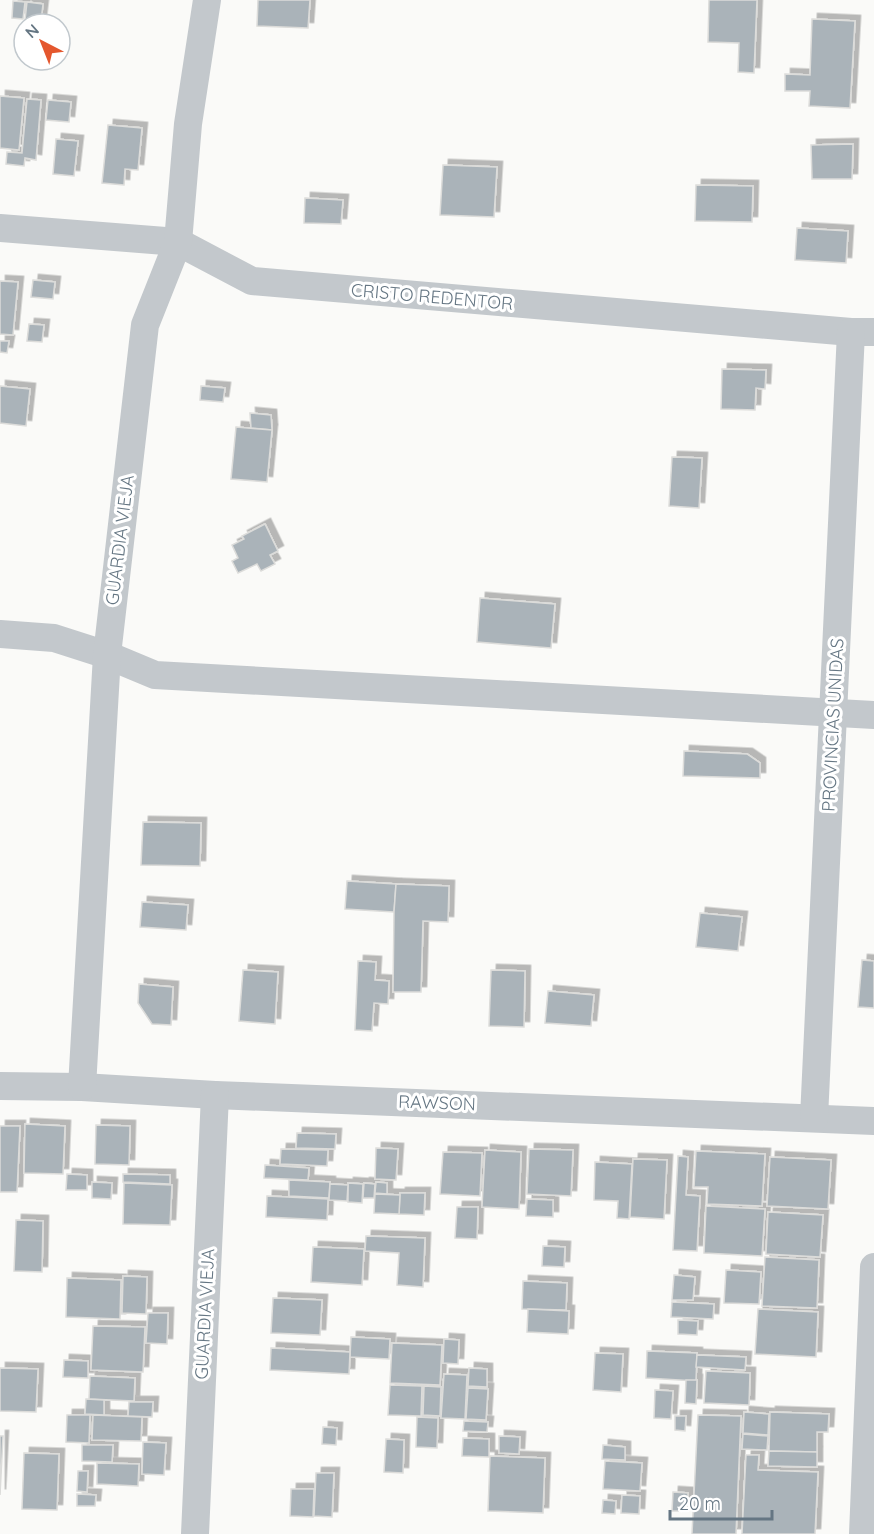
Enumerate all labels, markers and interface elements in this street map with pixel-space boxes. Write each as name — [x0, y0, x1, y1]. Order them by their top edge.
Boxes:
north arrow — [12, 12, 72, 72]
text: N — [21, 19, 43, 42]
street label: CRISTO REDENTOR — [350, 278, 514, 315]
street label: GUARDIA VIEJA — [100, 473, 139, 606]
street label: PROVINCIAS UNIDAS — [816, 638, 849, 812]
street label: RAWSON — [398, 1090, 476, 1115]
street label: GUARDIA VIEJA — [190, 1248, 219, 1380]
scale bar — [670, 1483, 772, 1521]
text: 20 m — [679, 1492, 721, 1515]

